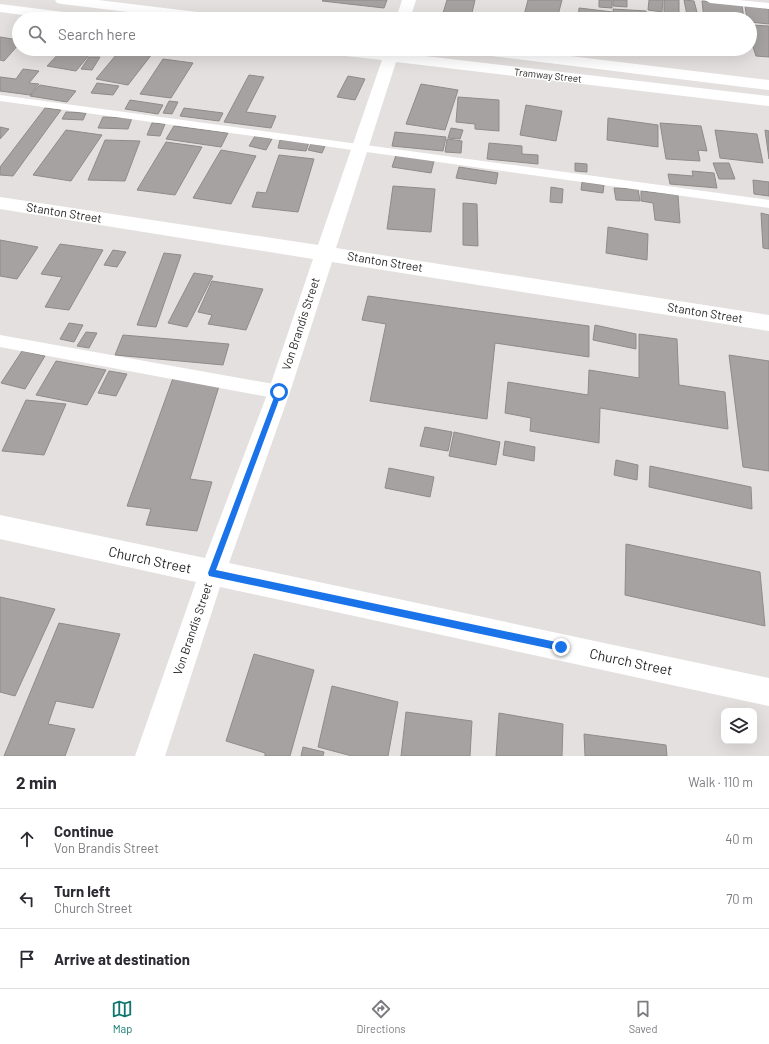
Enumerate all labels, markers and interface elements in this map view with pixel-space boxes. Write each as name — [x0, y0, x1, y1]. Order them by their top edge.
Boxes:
search box — [12, 12, 757, 56]
icon: search — [26, 23, 48, 45]
text: Search here — [58, 25, 136, 43]
street label: Tramway Street — [513, 65, 583, 85]
street label: Stanton Street — [25, 199, 103, 225]
street label: Stanton Street — [346, 248, 424, 274]
street label: Von Brandis Street — [278, 275, 322, 372]
street label: Stanton Street — [666, 299, 744, 325]
route start — [270, 383, 288, 401]
street label: Church Street — [107, 542, 193, 577]
street label: Von Brandis Street — [170, 581, 214, 677]
route end — [552, 638, 570, 656]
street label: Church Street — [588, 644, 674, 679]
map controls — [721, 708, 757, 744]
button: layers — [721, 708, 757, 744]
text: 2 min — [16, 772, 57, 792]
text: Walk · 110 m — [688, 774, 753, 790]
text: Continue — [54, 822, 114, 840]
icon: ahead — [16, 828, 38, 850]
text: 40 m — [725, 831, 753, 847]
text: Von Brandis Street — [54, 840, 159, 856]
text: Turn left — [54, 882, 110, 900]
icon: left — [16, 888, 38, 910]
text: 70 m — [726, 891, 753, 907]
text: Church Street — [54, 900, 132, 916]
icon: arrive — [16, 948, 38, 970]
text: Arrive at destination — [54, 950, 190, 968]
tab: Map — [111, 998, 133, 1035]
tab: Directions — [356, 998, 406, 1035]
tab: Saved — [629, 998, 658, 1035]

